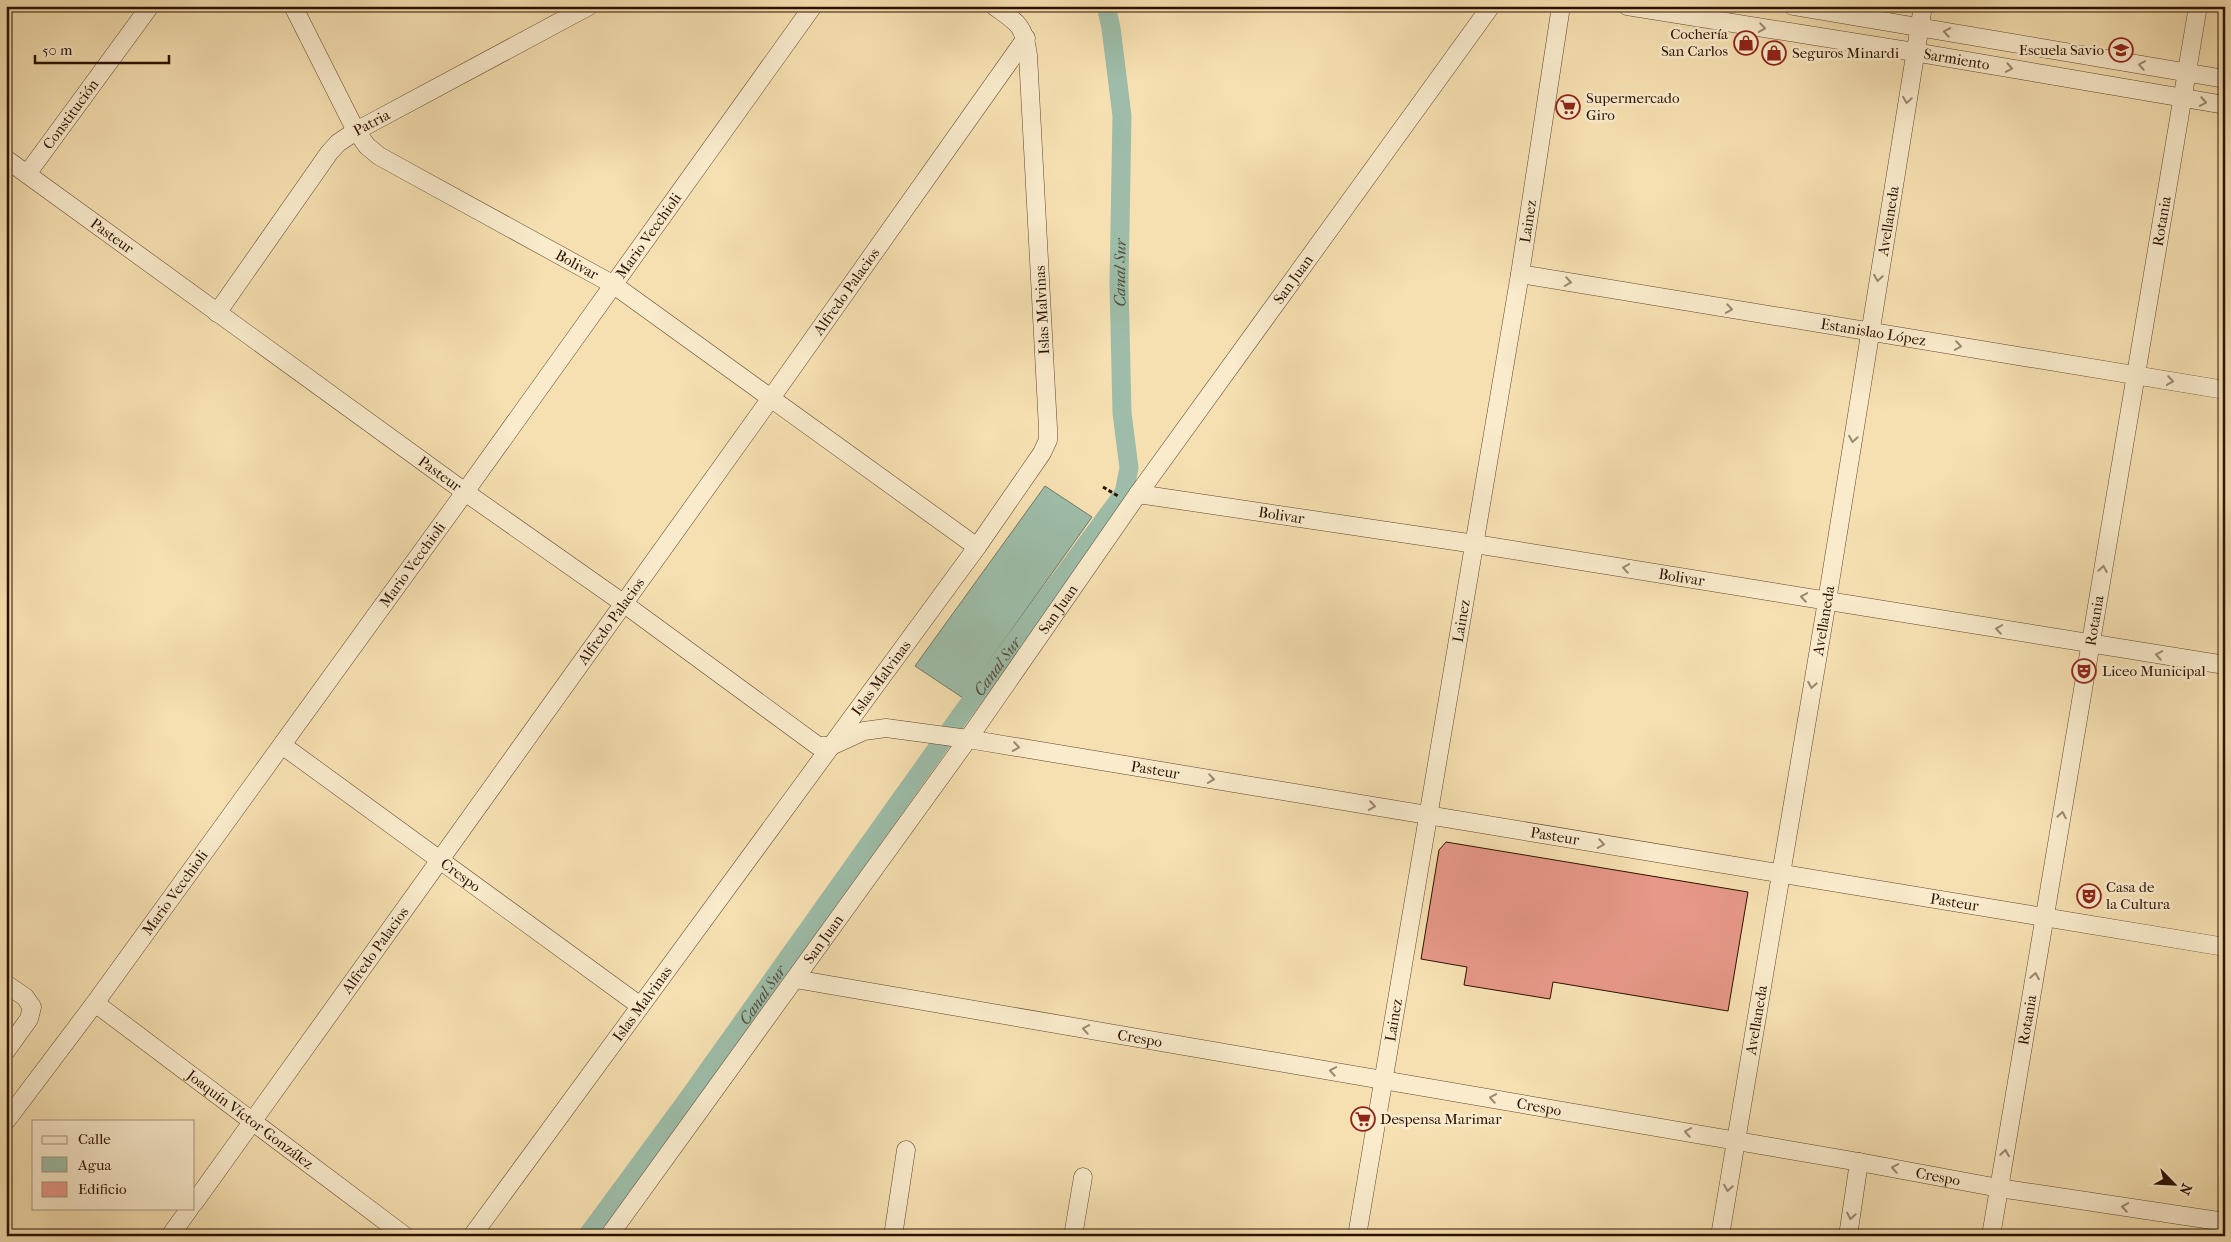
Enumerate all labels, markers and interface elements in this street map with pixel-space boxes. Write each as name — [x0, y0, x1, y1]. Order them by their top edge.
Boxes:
one-way arrow — [1758, 22, 1766, 33]
place label: Cochería San Carlos — [1661, 25, 1729, 60]
one-way arrow — [1943, 28, 1952, 38]
shop icon: Cochería San Carlos — [1733, 30, 1759, 56]
scale bar — [35, 32, 169, 64]
school or university icon: Escuela Savio — [2108, 37, 2134, 63]
shop icon: Seguros Minardi — [1761, 40, 1787, 66]
text: 50 m — [42, 41, 73, 59]
place label: Escuela Savio — [2019, 41, 2104, 59]
place label: Seguros Minardi — [1792, 44, 1900, 62]
street label: Sarmiento — [1922, 45, 1992, 74]
one-way arrow — [2138, 61, 2147, 71]
one-way arrow — [2004, 63, 2013, 73]
street label: Constitución — [39, 75, 103, 153]
place label: Supermercado Giro — [1586, 89, 1680, 124]
supermarket icon: Supermercado Giro — [1555, 94, 1581, 120]
one-way arrow — [1902, 96, 1912, 105]
one-way arrow — [2199, 96, 2208, 106]
street label: Patria — [350, 105, 394, 140]
street label: Avellaneda — [1874, 184, 1903, 258]
street label: Mario Vecchioli — [612, 189, 685, 282]
street label: Rotania — [2149, 194, 2175, 248]
street label: Lainez — [1516, 198, 1540, 244]
street label: Pasteur — [87, 214, 138, 258]
water label: Canal Sur — [1109, 237, 1129, 307]
street label: Alfredo Palacios — [809, 244, 884, 339]
street label: Bolivar — [552, 246, 602, 284]
street label: San Juan — [1269, 251, 1317, 308]
street label: Islas Malvinas — [1031, 265, 1053, 355]
one-way arrow — [1874, 274, 1884, 282]
one-way arrow — [1565, 276, 1573, 287]
one-way arrow — [1724, 303, 1733, 313]
street label: Estanislao López — [1819, 315, 1928, 350]
one-way arrow — [1954, 341, 1962, 351]
one-way arrow — [2166, 376, 2174, 386]
one-way arrow — [1848, 434, 1858, 443]
street label: Pasteur — [415, 452, 465, 496]
street label: Bolivar — [1257, 503, 1306, 528]
street label: Mario Vecchioli — [376, 518, 450, 611]
one-way arrow — [1622, 564, 1631, 574]
street label: Bolivar — [1657, 565, 1707, 590]
one-way arrow — [2098, 565, 2108, 573]
street label: Alfredo Palacios — [573, 574, 649, 669]
street label: San Juan — [1035, 581, 1082, 637]
street label: Avellaneda — [1809, 583, 1838, 658]
one-way arrow — [1800, 593, 1808, 603]
street label: Rotania — [2081, 593, 2108, 647]
street label: Lainez — [1449, 598, 1474, 644]
one-way arrow — [1994, 625, 2003, 635]
water label: Canal Sur — [969, 632, 1026, 699]
street label: Islas Malvinas — [848, 636, 915, 719]
one-way arrow — [2155, 651, 2164, 661]
theatre icon: Liceo Municipal — [2071, 658, 2097, 684]
place label: Liceo Municipal — [2102, 662, 2206, 680]
one-way arrow — [1808, 681, 1818, 690]
one-way arrow — [1012, 741, 1021, 751]
street label: Pasteur — [1130, 757, 1182, 783]
one-way arrow — [1208, 773, 1216, 784]
one-way arrow — [1367, 800, 1376, 810]
one-way arrow — [2056, 811, 2066, 820]
street label: Pasteur — [1529, 823, 1581, 849]
one-way arrow — [1597, 838, 1605, 848]
street label: Mario Vecchioli — [138, 846, 212, 939]
street label: Crespo — [437, 855, 484, 896]
place label: Casa de la Cultura — [2105, 878, 2171, 913]
theatre icon: Casa de la Cultura — [2076, 883, 2102, 909]
street label: Pasteur — [1929, 889, 1981, 915]
street label: Alfredo Palacios — [337, 903, 413, 998]
street label: San Juan — [800, 911, 847, 967]
water label: Canal Sur — [734, 960, 790, 1028]
street label: Islas Malvinas — [609, 962, 676, 1045]
one-way arrow — [2029, 971, 2039, 980]
street label: Avellaneda — [1741, 983, 1771, 1057]
street label: Rotania — [2014, 993, 2041, 1046]
street label: Lainez — [1381, 997, 1406, 1043]
one-way arrow — [1082, 1024, 1091, 1034]
street label: Crespo — [1116, 1026, 1164, 1051]
street label: Joaquín Víctor González — [182, 1066, 317, 1173]
one-way arrow — [1328, 1066, 1337, 1076]
one-way arrow — [1489, 1094, 1497, 1104]
street label: Crespo — [1515, 1094, 1563, 1120]
supermarket icon: Despensa Marimar — [1350, 1106, 1376, 1132]
place label: Despensa Marimar — [1380, 1110, 1502, 1128]
legend — [32, 1120, 195, 1210]
one-way arrow — [1683, 1127, 1692, 1137]
text: Calle — [78, 1130, 111, 1148]
one-way arrow — [1999, 1149, 2010, 1157]
text: Agua — [77, 1156, 112, 1174]
north arrow — [2148, 1160, 2198, 1210]
one-way arrow — [1891, 1164, 1900, 1174]
street label: Crespo — [1914, 1164, 1962, 1190]
text: Edificio — [78, 1180, 127, 1198]
text: N — [2175, 1181, 2195, 1198]
one-way arrow — [1723, 1184, 1733, 1192]
one-way arrow — [2120, 1202, 2129, 1212]
one-way arrow — [1846, 1212, 1857, 1220]

